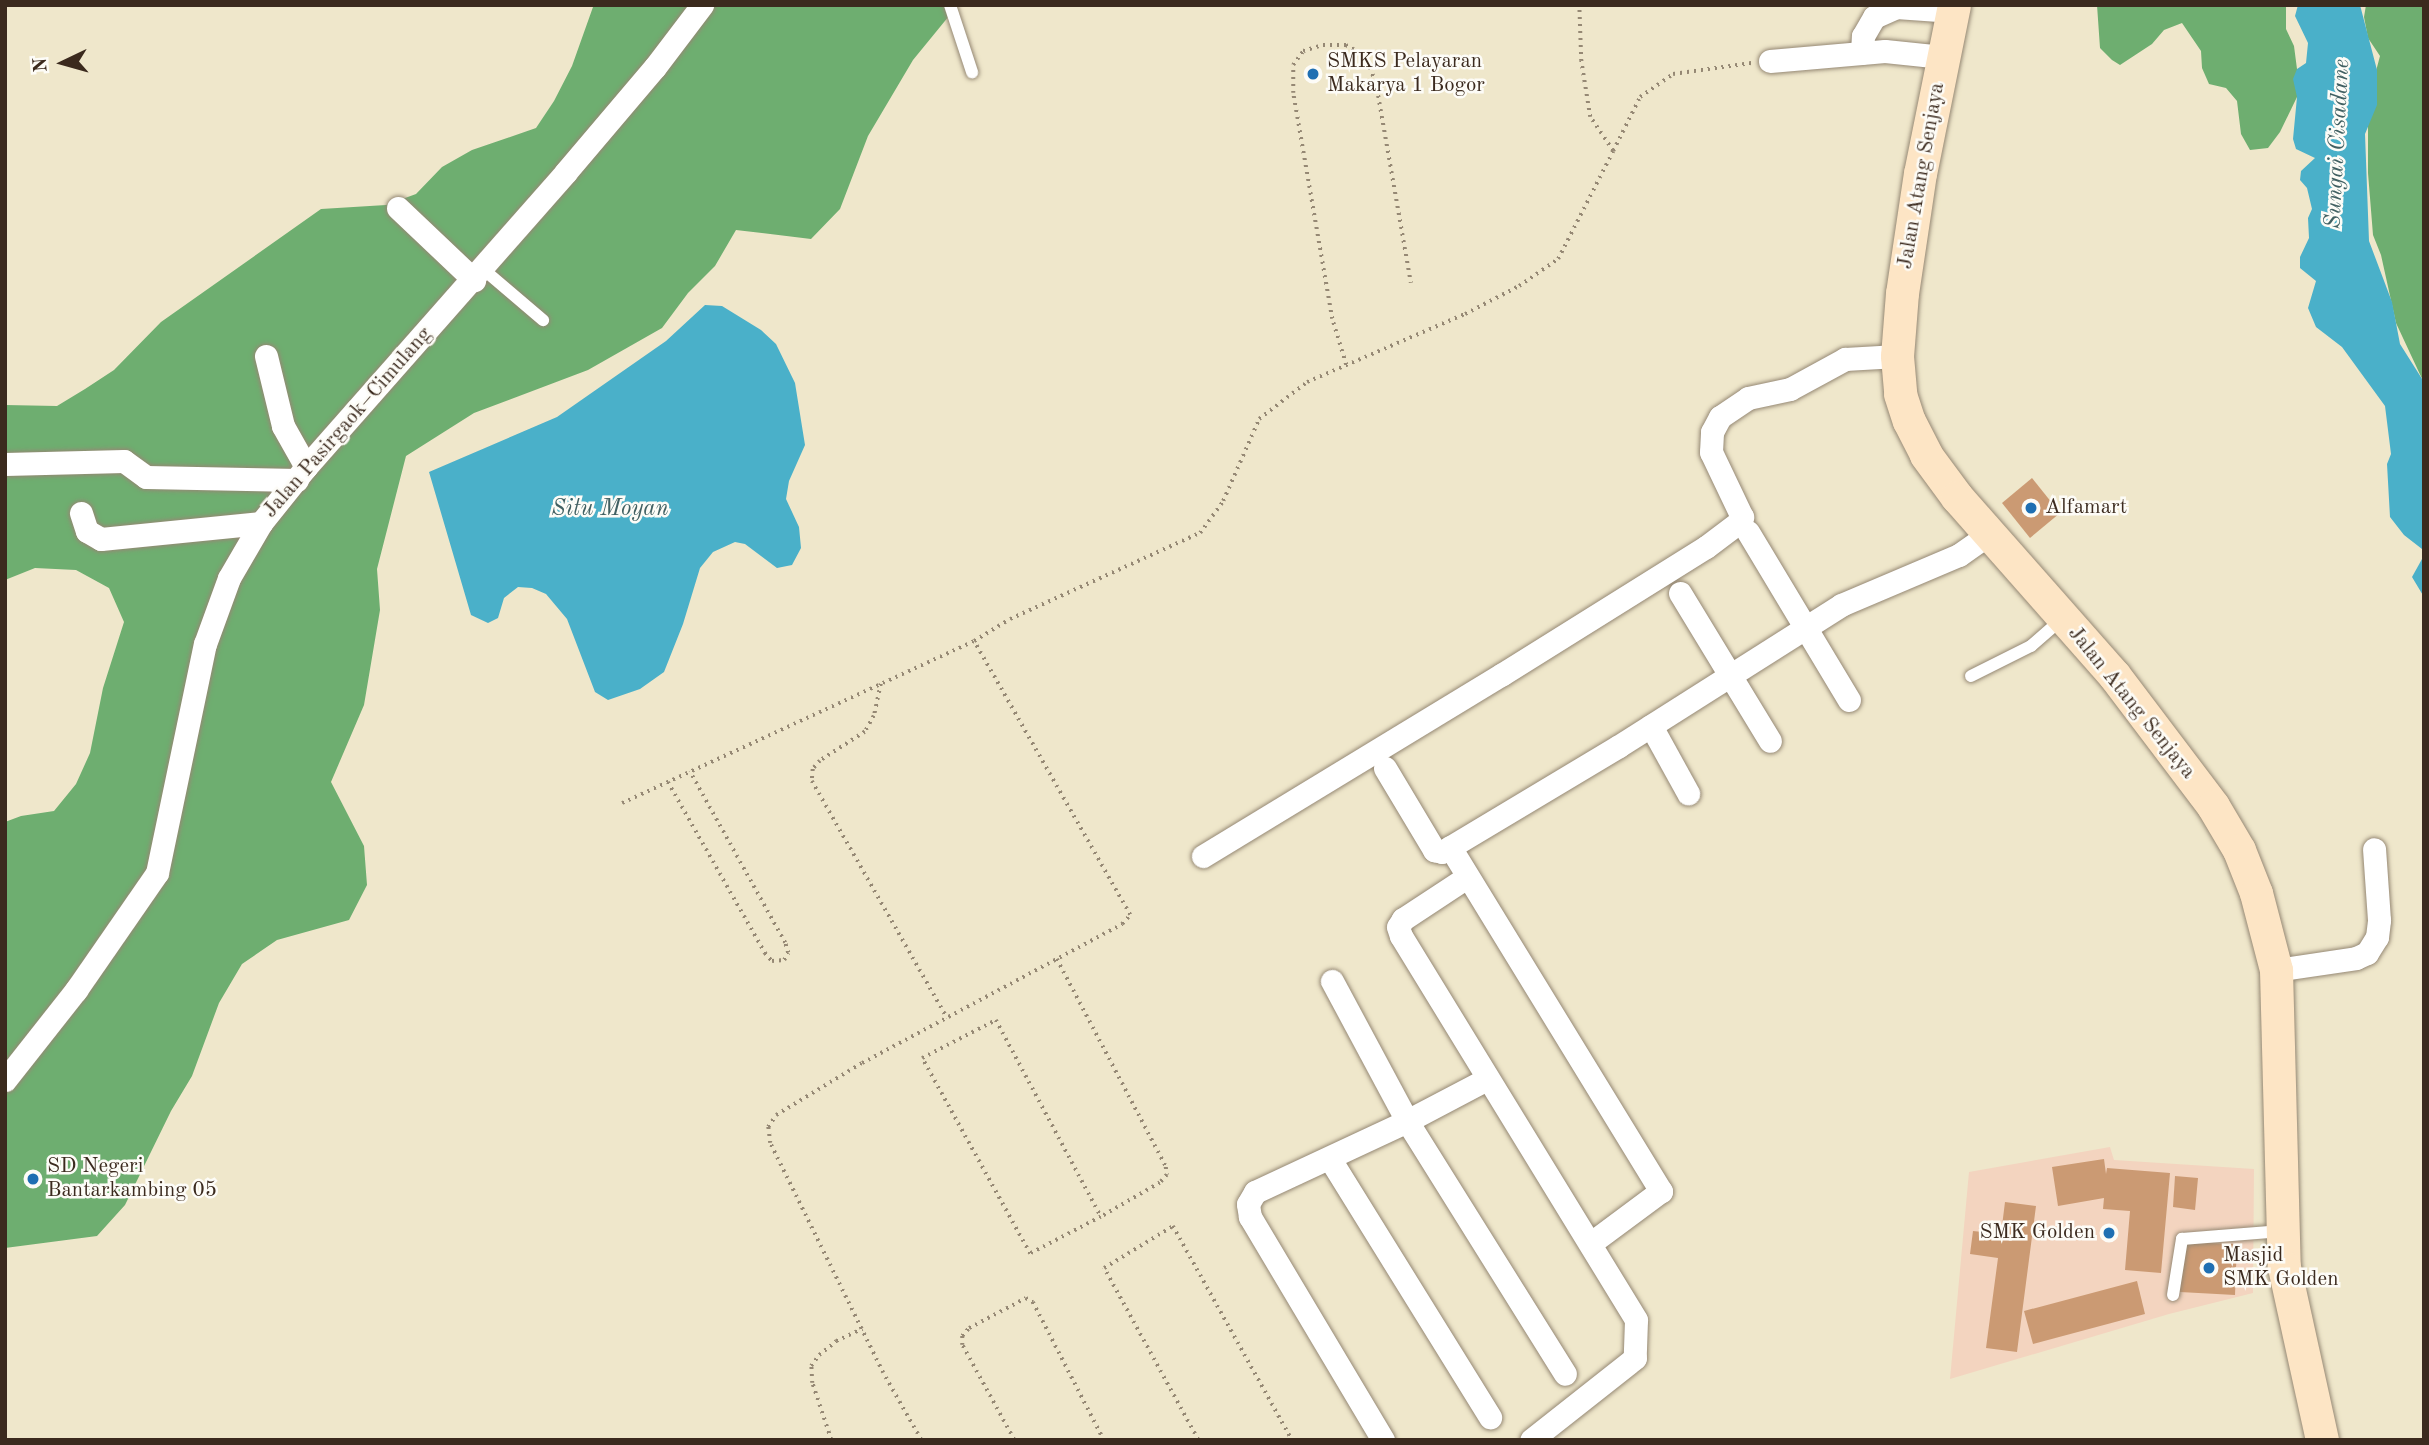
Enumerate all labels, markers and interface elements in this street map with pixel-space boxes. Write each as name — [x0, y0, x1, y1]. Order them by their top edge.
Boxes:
north arrow — [28, 28, 98, 98]
place label: SMKS Pelayaran Makarya 1 Bogor — [1327, 49, 1485, 99]
text: N — [31, 57, 52, 73]
water label: Sungai Cisadane — [2320, 58, 2356, 230]
marker: SMKS Pelayaran Makarya 1 Bogor — [1305, 66, 1321, 82]
street label: Jalan Atang Senjaya — [1893, 81, 1951, 271]
street label: Jalan Pasirgaok–Cimulang — [258, 322, 438, 524]
water label: Situ Moyan — [551, 495, 669, 523]
place label: Alfamart — [2045, 495, 2127, 521]
marker: Alfamart — [2023, 500, 2039, 516]
street label: Jalan Atang Senjaya — [2062, 622, 2200, 784]
place label: SD Negeri Bantarkambing 05 — [47, 1154, 217, 1204]
marker: SD Negeri Bantarkambing 05 — [25, 1171, 41, 1187]
place label: SMK Golden — [1979, 1220, 2095, 1246]
marker: SMK Golden — [2101, 1225, 2117, 1241]
place label: Masjid SMK Golden — [2223, 1243, 2339, 1293]
marker: Masjid SMK Golden — [2201, 1260, 2217, 1276]

